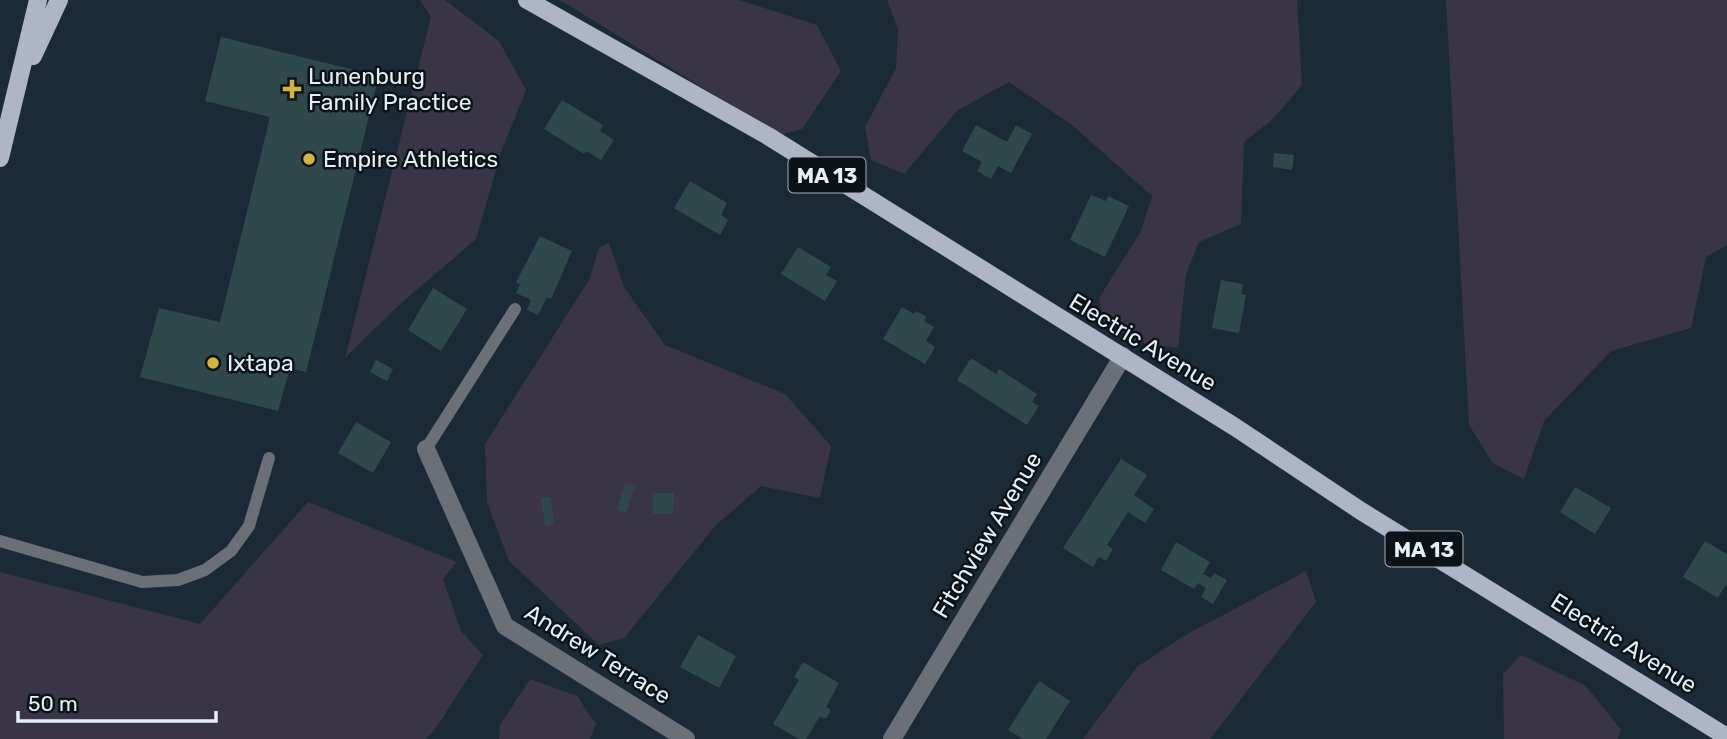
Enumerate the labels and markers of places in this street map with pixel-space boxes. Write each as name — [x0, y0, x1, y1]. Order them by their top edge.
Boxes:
place label: Lunenburg Family Practice — [308, 62, 472, 116]
marker: Lunenburg Family Practice — [282, 79, 302, 99]
place label: Empire Athletics — [323, 145, 498, 173]
marker: Empire Athletics — [301, 151, 317, 167]
place label: Ixtapa — [227, 349, 294, 377]
marker: Ixtapa — [205, 355, 221, 371]

